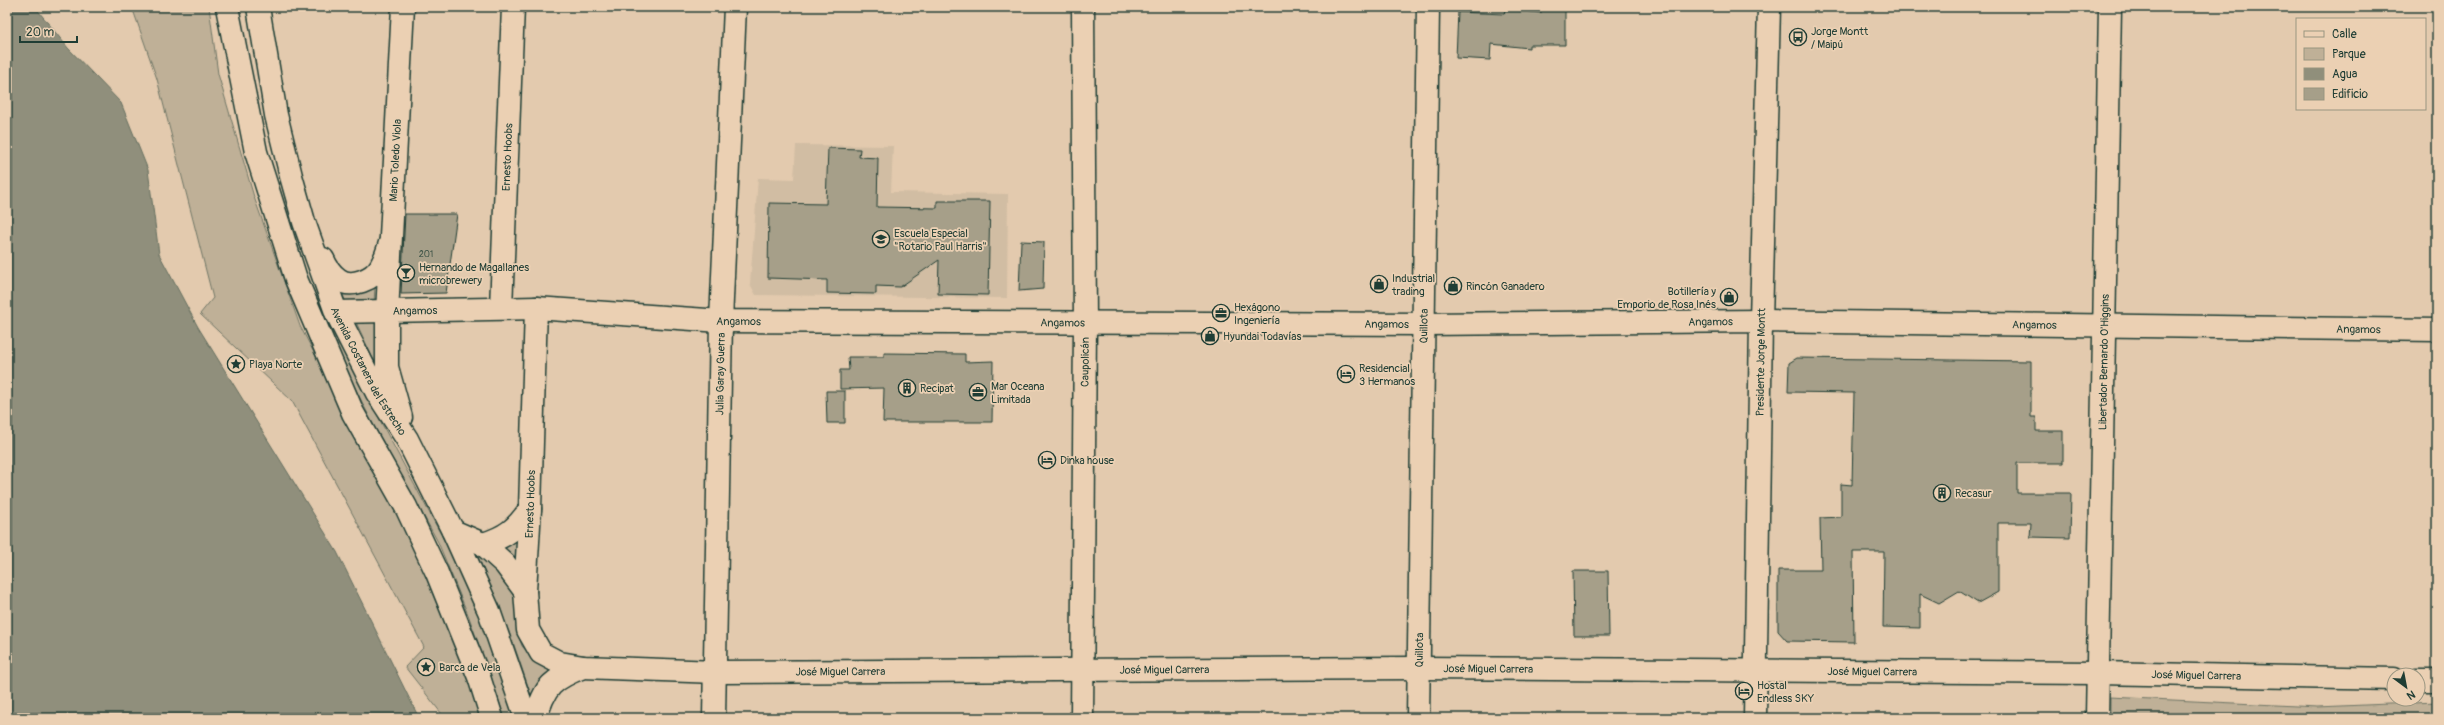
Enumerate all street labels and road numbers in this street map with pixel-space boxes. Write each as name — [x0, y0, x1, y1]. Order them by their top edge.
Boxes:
street label: Mario Toledo Viola — [387, 119, 404, 202]
street label: Ernesto Hoobs — [500, 123, 515, 191]
street label: Libertador Bernardo O'Higgins — [2096, 294, 2112, 430]
street label: Angamos — [393, 304, 438, 318]
street label: Avenida Costanera del Estrecho — [328, 305, 409, 438]
street label: Presidente Jorge Montt — [1754, 307, 1768, 416]
street label: Quillota — [1417, 308, 1431, 344]
street label: Angamos — [716, 315, 761, 328]
street label: Angamos — [1688, 315, 1733, 329]
street label: Angamos — [1040, 316, 1085, 330]
street label: Angamos — [1364, 318, 1409, 331]
street label: Angamos — [2012, 318, 2057, 332]
street label: Angamos — [2336, 323, 2381, 336]
street label: Julia Garay Guerra — [713, 333, 728, 416]
street label: Caupolicán — [1079, 337, 1092, 387]
street label: Ernesto Hoobs — [523, 470, 538, 538]
street label: Quillota — [1413, 632, 1426, 668]
street label: José Miguel Carrera — [1443, 662, 1533, 676]
street label: José Miguel Carrera — [1119, 663, 1209, 677]
street label: José Miguel Carrera — [795, 665, 885, 679]
street label: José Miguel Carrera — [1827, 665, 1917, 679]
street label: José Miguel Carrera — [2151, 668, 2241, 683]

